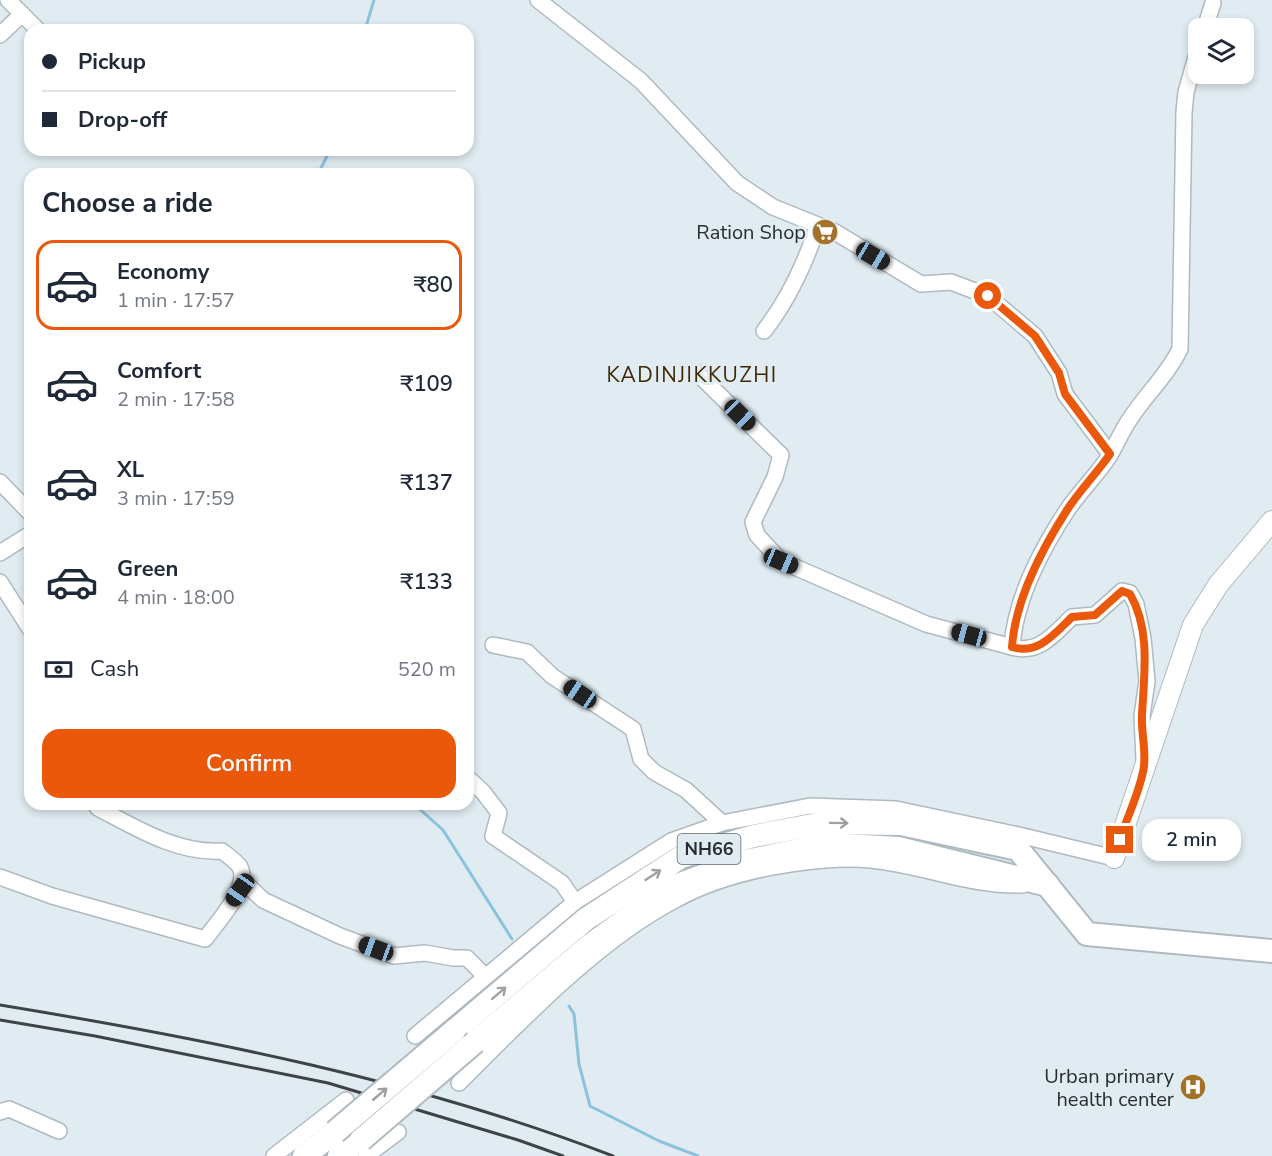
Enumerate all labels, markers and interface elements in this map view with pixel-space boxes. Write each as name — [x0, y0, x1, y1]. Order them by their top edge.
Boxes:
map controls — [1188, 18, 1254, 84]
button: layers — [1188, 18, 1254, 84]
text: Pickup — [78, 47, 146, 77]
text: Drop-off — [78, 105, 167, 135]
text: Choose a ride — [42, 185, 213, 222]
supermarket icon: Ration Shop — [810, 217, 840, 247]
place label: Ration Shop — [696, 219, 806, 246]
car — [853, 239, 893, 273]
text: Economy — [117, 257, 209, 287]
icon: car — [45, 258, 99, 312]
text: ₹80 — [413, 270, 453, 300]
route start — [974, 282, 1001, 309]
text: 1 min · 17:57 — [117, 287, 235, 314]
text: Comfort — [117, 356, 201, 386]
icon: car — [45, 357, 99, 411]
district label: KADINJIKKUZHI — [606, 361, 778, 389]
text: ₹109 — [400, 369, 453, 399]
text: 2 min · 17:58 — [117, 386, 235, 413]
car — [721, 396, 759, 434]
text: XL — [117, 455, 144, 485]
icon: car — [45, 456, 99, 510]
text: ₹137 — [400, 468, 453, 498]
text: 3 min · 17:59 — [117, 485, 235, 512]
car — [761, 546, 801, 576]
text: Green — [117, 554, 178, 584]
icon: car — [45, 555, 99, 609]
text: ₹133 — [400, 567, 453, 597]
text: 4 min · 18:00 — [117, 584, 235, 611]
car — [949, 622, 989, 648]
icon: cash — [42, 653, 75, 686]
text: Cash — [90, 654, 139, 684]
text: 520 m — [398, 656, 456, 683]
car — [560, 676, 600, 712]
button: Confirm — [42, 729, 456, 798]
one-way arrow — [828, 817, 848, 829]
callout: 2 min — [1141, 819, 1240, 861]
route end — [1106, 826, 1133, 853]
text: 2 min — [1166, 826, 1217, 853]
road number: NH66 — [678, 834, 740, 864]
one-way arrow — [645, 869, 661, 881]
car — [222, 870, 258, 910]
car — [356, 934, 396, 964]
one-way arrow — [491, 986, 506, 1000]
place label: Urban primary health center — [1044, 1063, 1175, 1113]
hospital icon: Urban primary health center — [1178, 1072, 1208, 1102]
one-way arrow — [372, 1087, 387, 1101]

